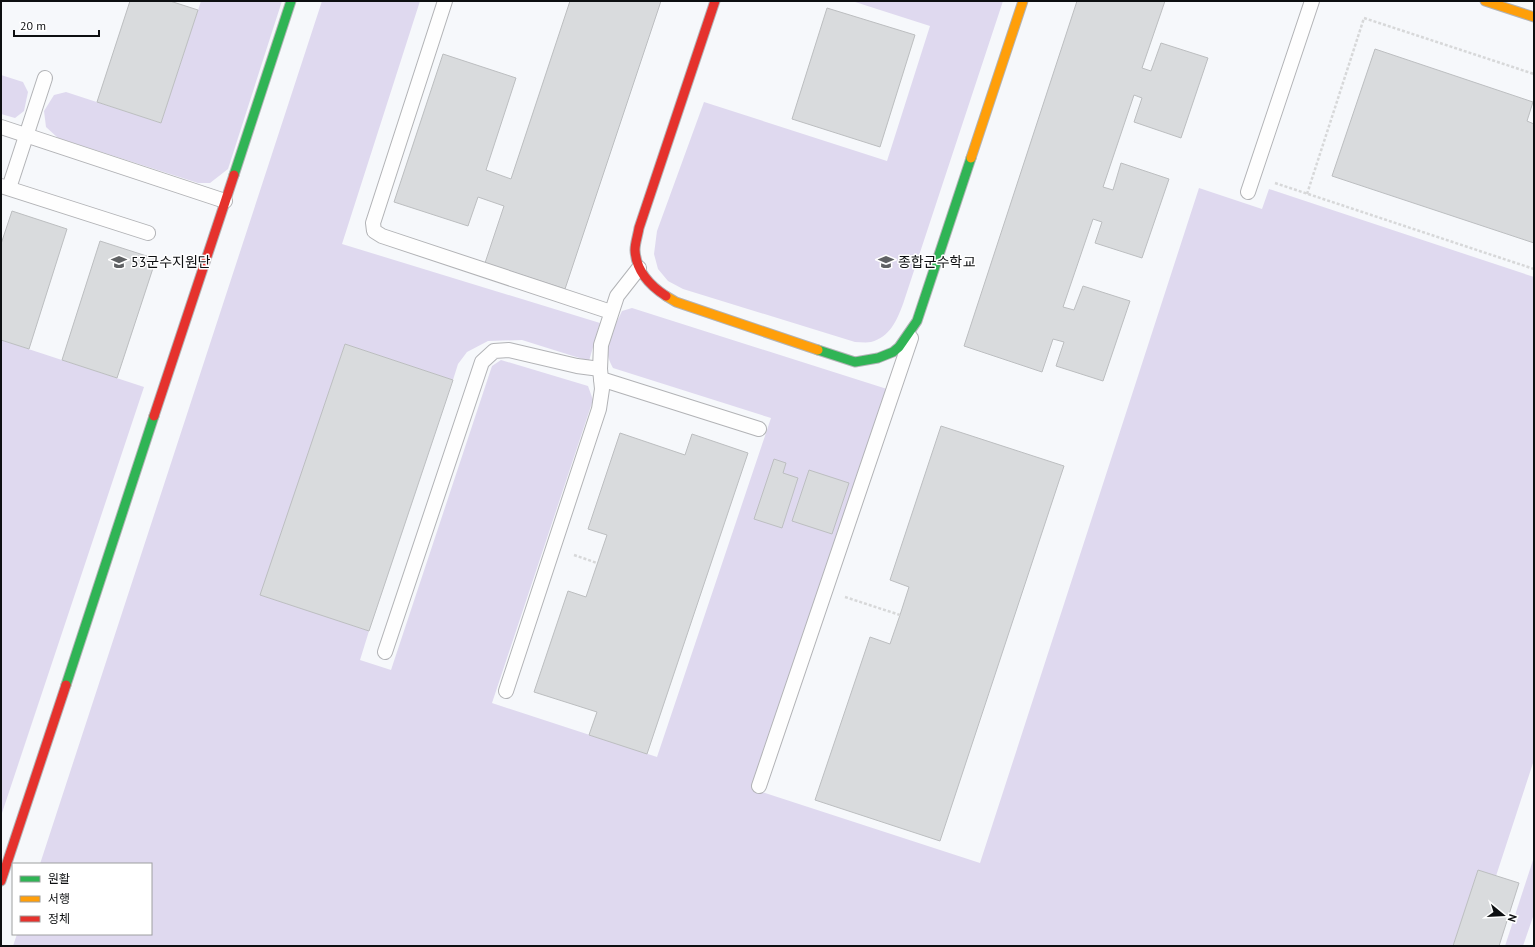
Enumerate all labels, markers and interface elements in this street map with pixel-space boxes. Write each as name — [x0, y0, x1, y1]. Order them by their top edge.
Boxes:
scale bar — [14, 12, 99, 38]
text: 20 m — [20, 18, 46, 33]
school or university icon: 53군수지원단 — [110, 253, 128, 271]
place label: 53군수지원단 — [131, 253, 211, 271]
school or university icon: 종합군수학교 — [877, 253, 895, 271]
place label: 종합군수학교 — [898, 253, 975, 271]
legend — [12, 863, 152, 935]
text: 원활 — [48, 871, 70, 886]
text: 서행 — [48, 891, 70, 906]
north arrow — [1483, 895, 1523, 935]
text: 정체 — [48, 911, 70, 926]
text: N — [1505, 912, 1520, 924]

